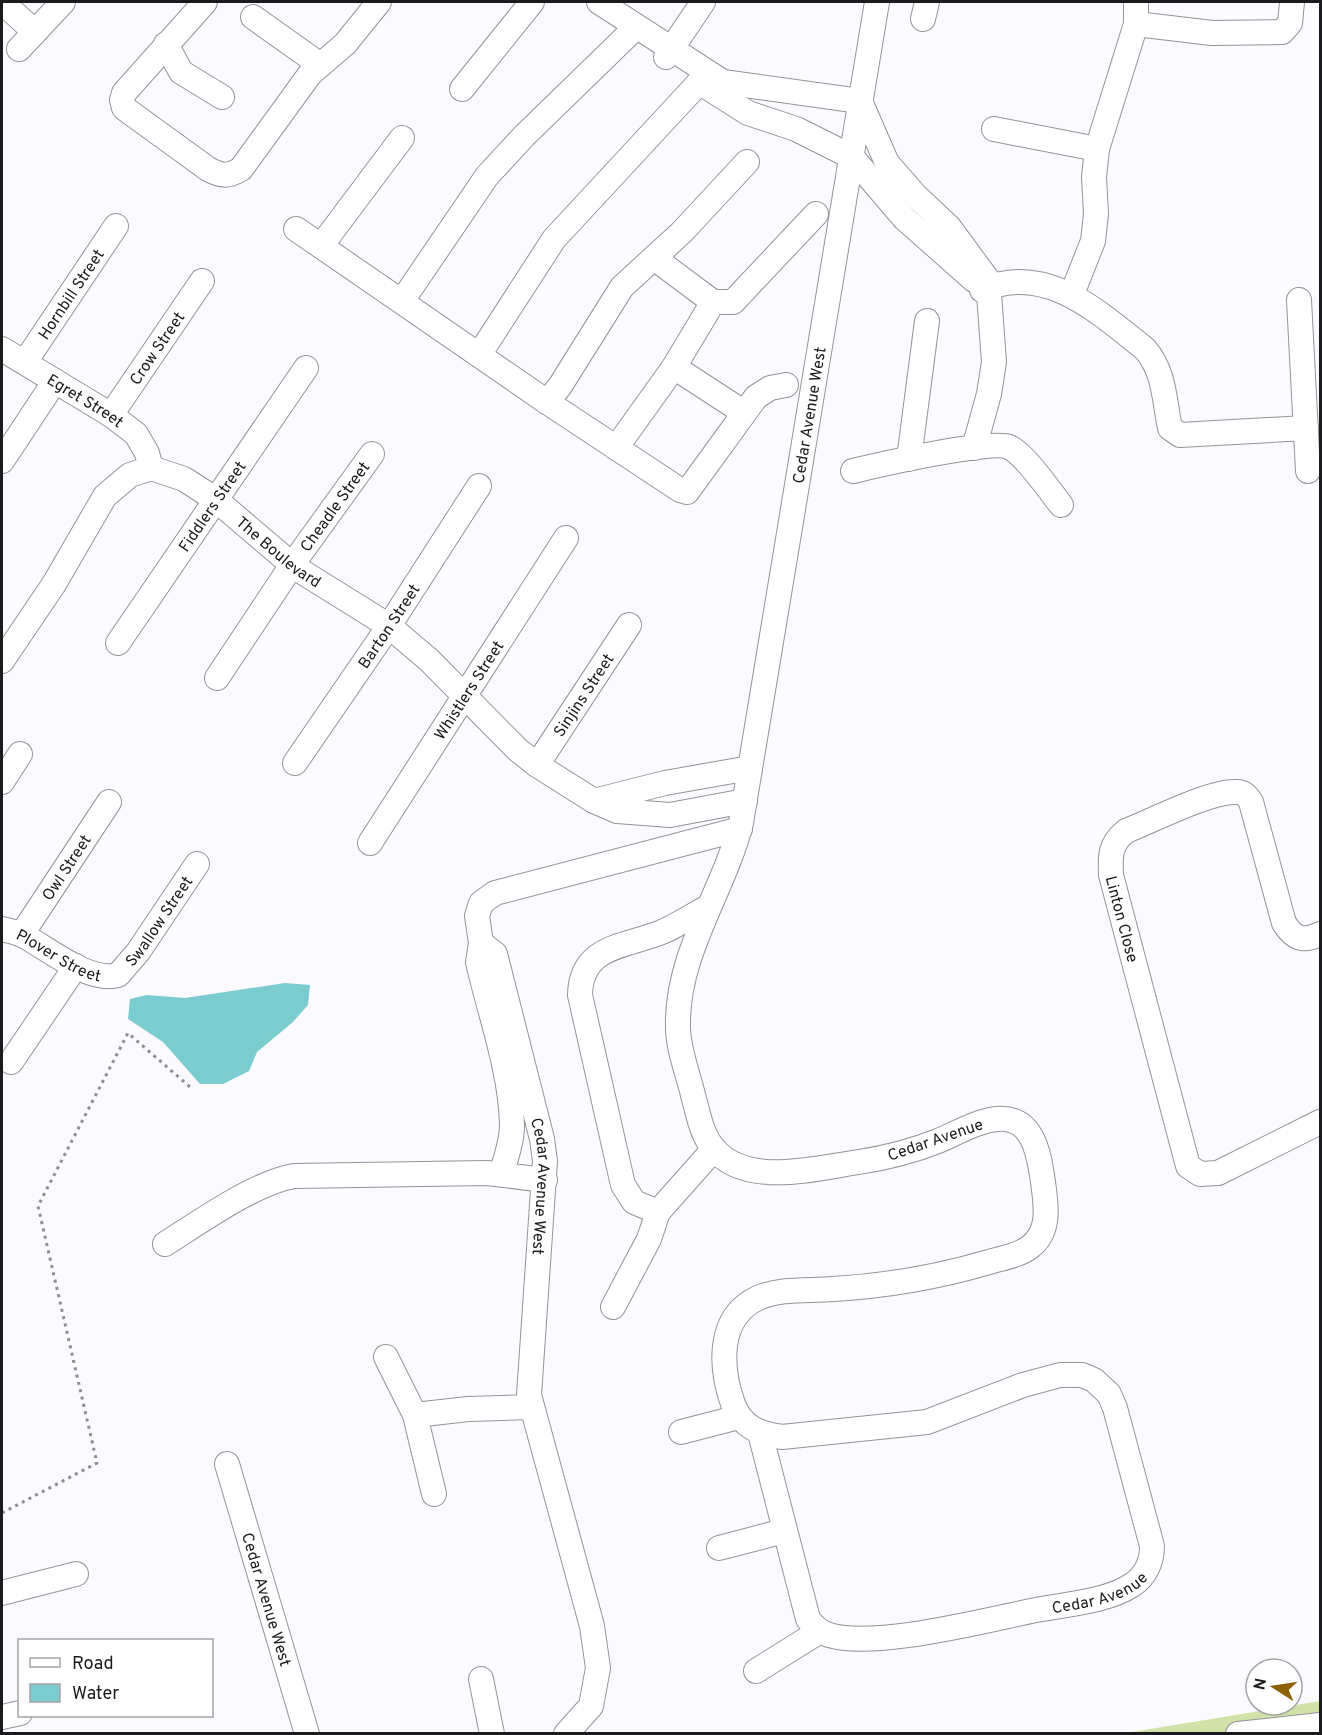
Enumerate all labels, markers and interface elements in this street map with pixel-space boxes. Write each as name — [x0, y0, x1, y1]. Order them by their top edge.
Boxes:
street label: Hornbill Street — [35, 246, 110, 344]
street label: Crow Street — [126, 309, 190, 390]
street label: Cedar Avenue West — [789, 346, 832, 485]
street label: Egret Street — [43, 371, 127, 433]
street label: Fiddlers Street — [175, 458, 251, 556]
street label: Cheadle Street — [297, 458, 375, 556]
street label: The Boulevard — [231, 513, 324, 593]
street label: Barton Street — [355, 581, 425, 673]
street label: Whistlers Street — [431, 638, 509, 744]
street label: Sinjins Street — [550, 650, 619, 741]
street label: Owl Street — [39, 831, 97, 905]
street label: Swallow Street — [122, 873, 198, 971]
street label: Linton Close — [1100, 874, 1142, 965]
street label: Plover Street — [12, 926, 103, 987]
street label: Cedar Avenue — [885, 1115, 986, 1167]
street label: Cedar Avenue West — [525, 1116, 553, 1256]
street label: Cedar Avenue West — [236, 1531, 294, 1669]
street label: Cedar Avenue — [1051, 1569, 1153, 1619]
legend — [18, 1639, 213, 1717]
text: Road — [72, 1653, 114, 1676]
north arrow — [1244, 1657, 1304, 1717]
text: N — [1250, 1677, 1272, 1692]
text: Water — [72, 1683, 119, 1706]

